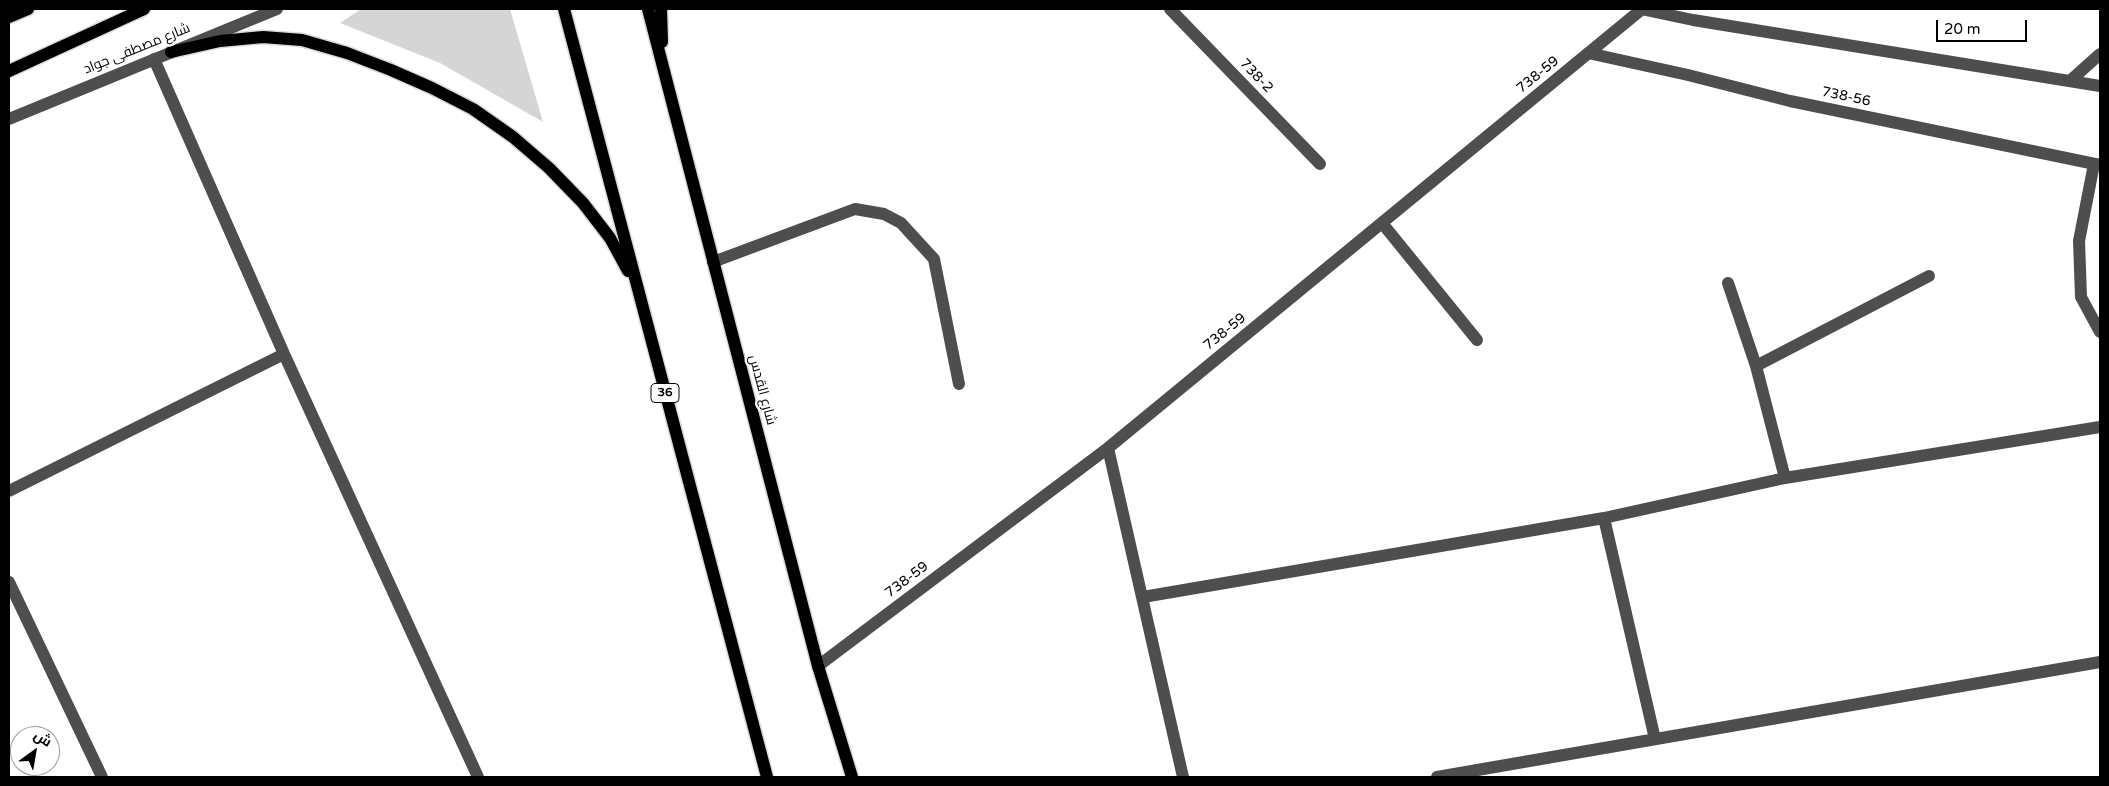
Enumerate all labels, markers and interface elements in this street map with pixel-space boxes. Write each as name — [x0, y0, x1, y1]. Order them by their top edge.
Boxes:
scale bar — [1939, 10, 2030, 42]
street label: شارع مصطفى جواد — [81, 20, 193, 78]
text: 20 m — [1944, 20, 1981, 38]
street label: 738-59 — [1513, 53, 1563, 97]
street label: 738-2 — [1236, 55, 1276, 97]
street label: 738-56 — [1820, 84, 1872, 110]
street label: 738-59 — [1200, 310, 1250, 354]
street label: شارع القدس — [745, 353, 779, 427]
road number: 36 — [651, 383, 679, 402]
street label: 738-59 — [882, 558, 932, 602]
north arrow — [10, 726, 60, 776]
text: ش — [31, 727, 55, 751]

